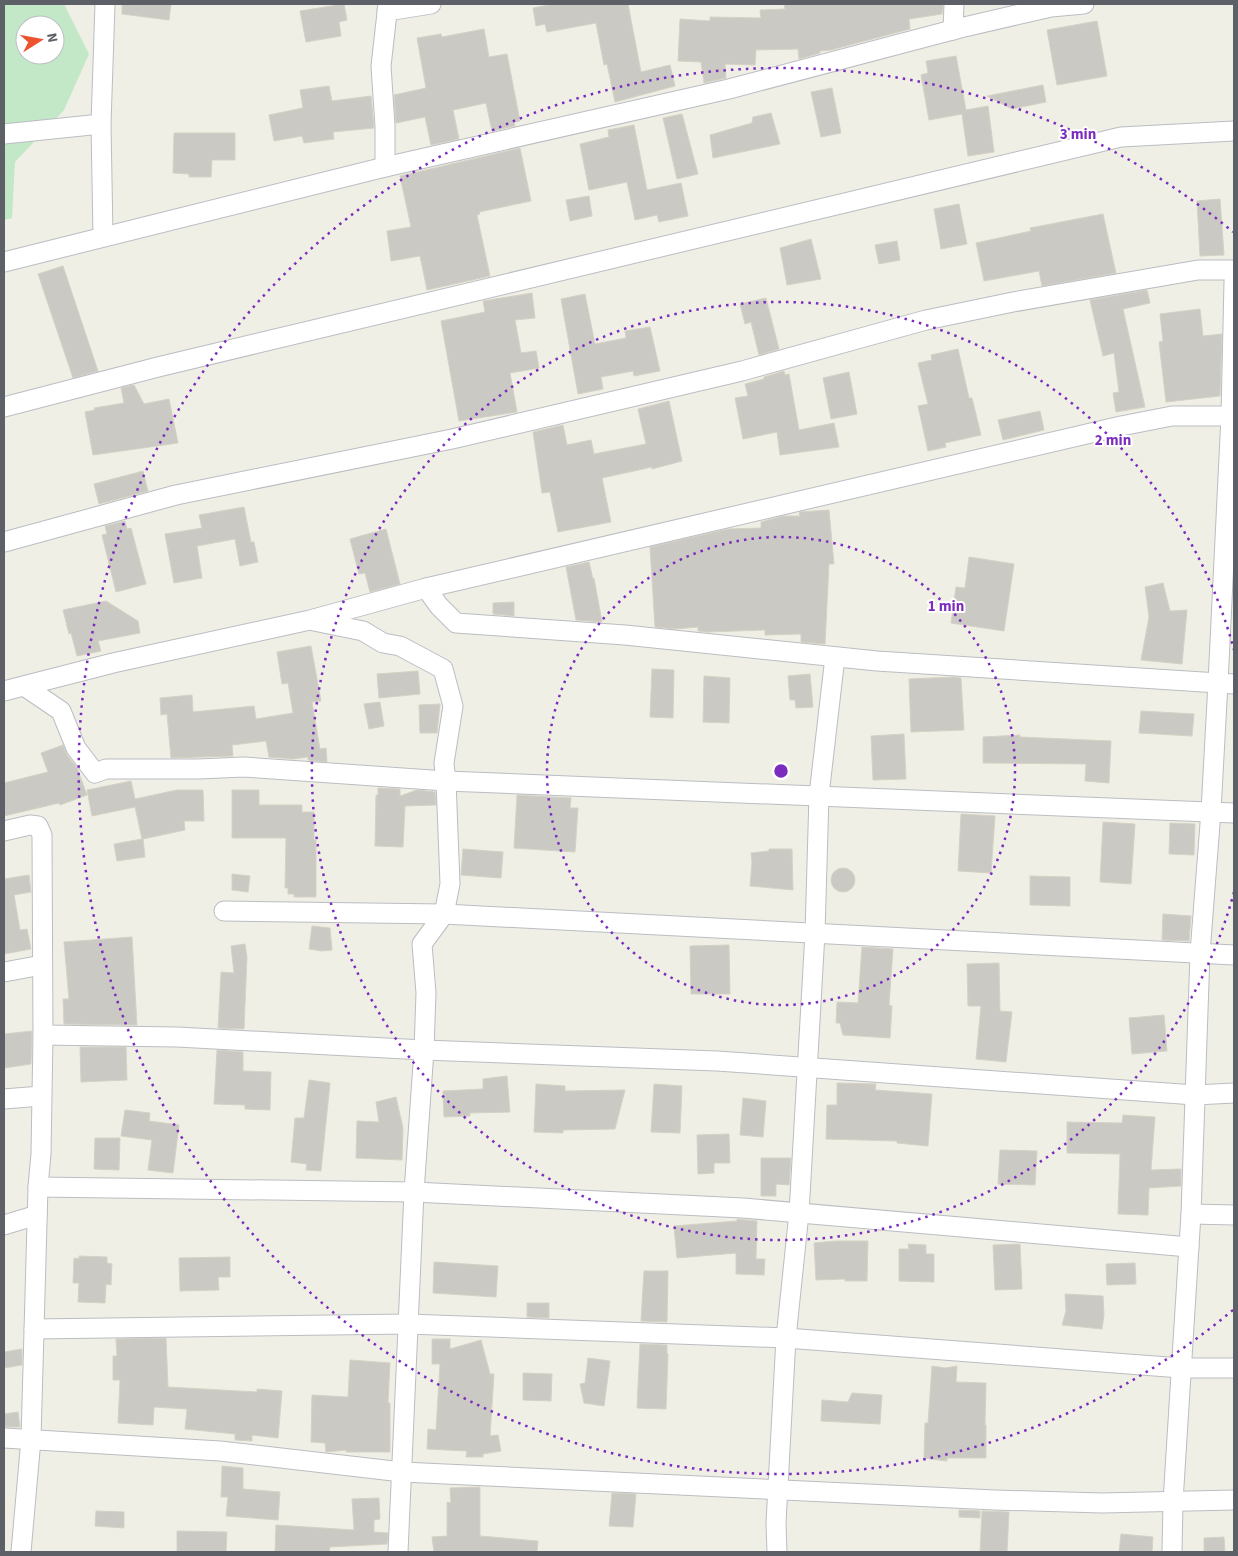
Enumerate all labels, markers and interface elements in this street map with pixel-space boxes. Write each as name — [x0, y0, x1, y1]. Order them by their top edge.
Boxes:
north arrow — [15, 15, 65, 65]
text: N — [41, 31, 62, 44]
text: 3 min — [1060, 124, 1096, 145]
text: 2 min — [1095, 430, 1131, 451]
text: 1 min — [928, 596, 964, 617]
centre of rings — [772, 762, 790, 780]

